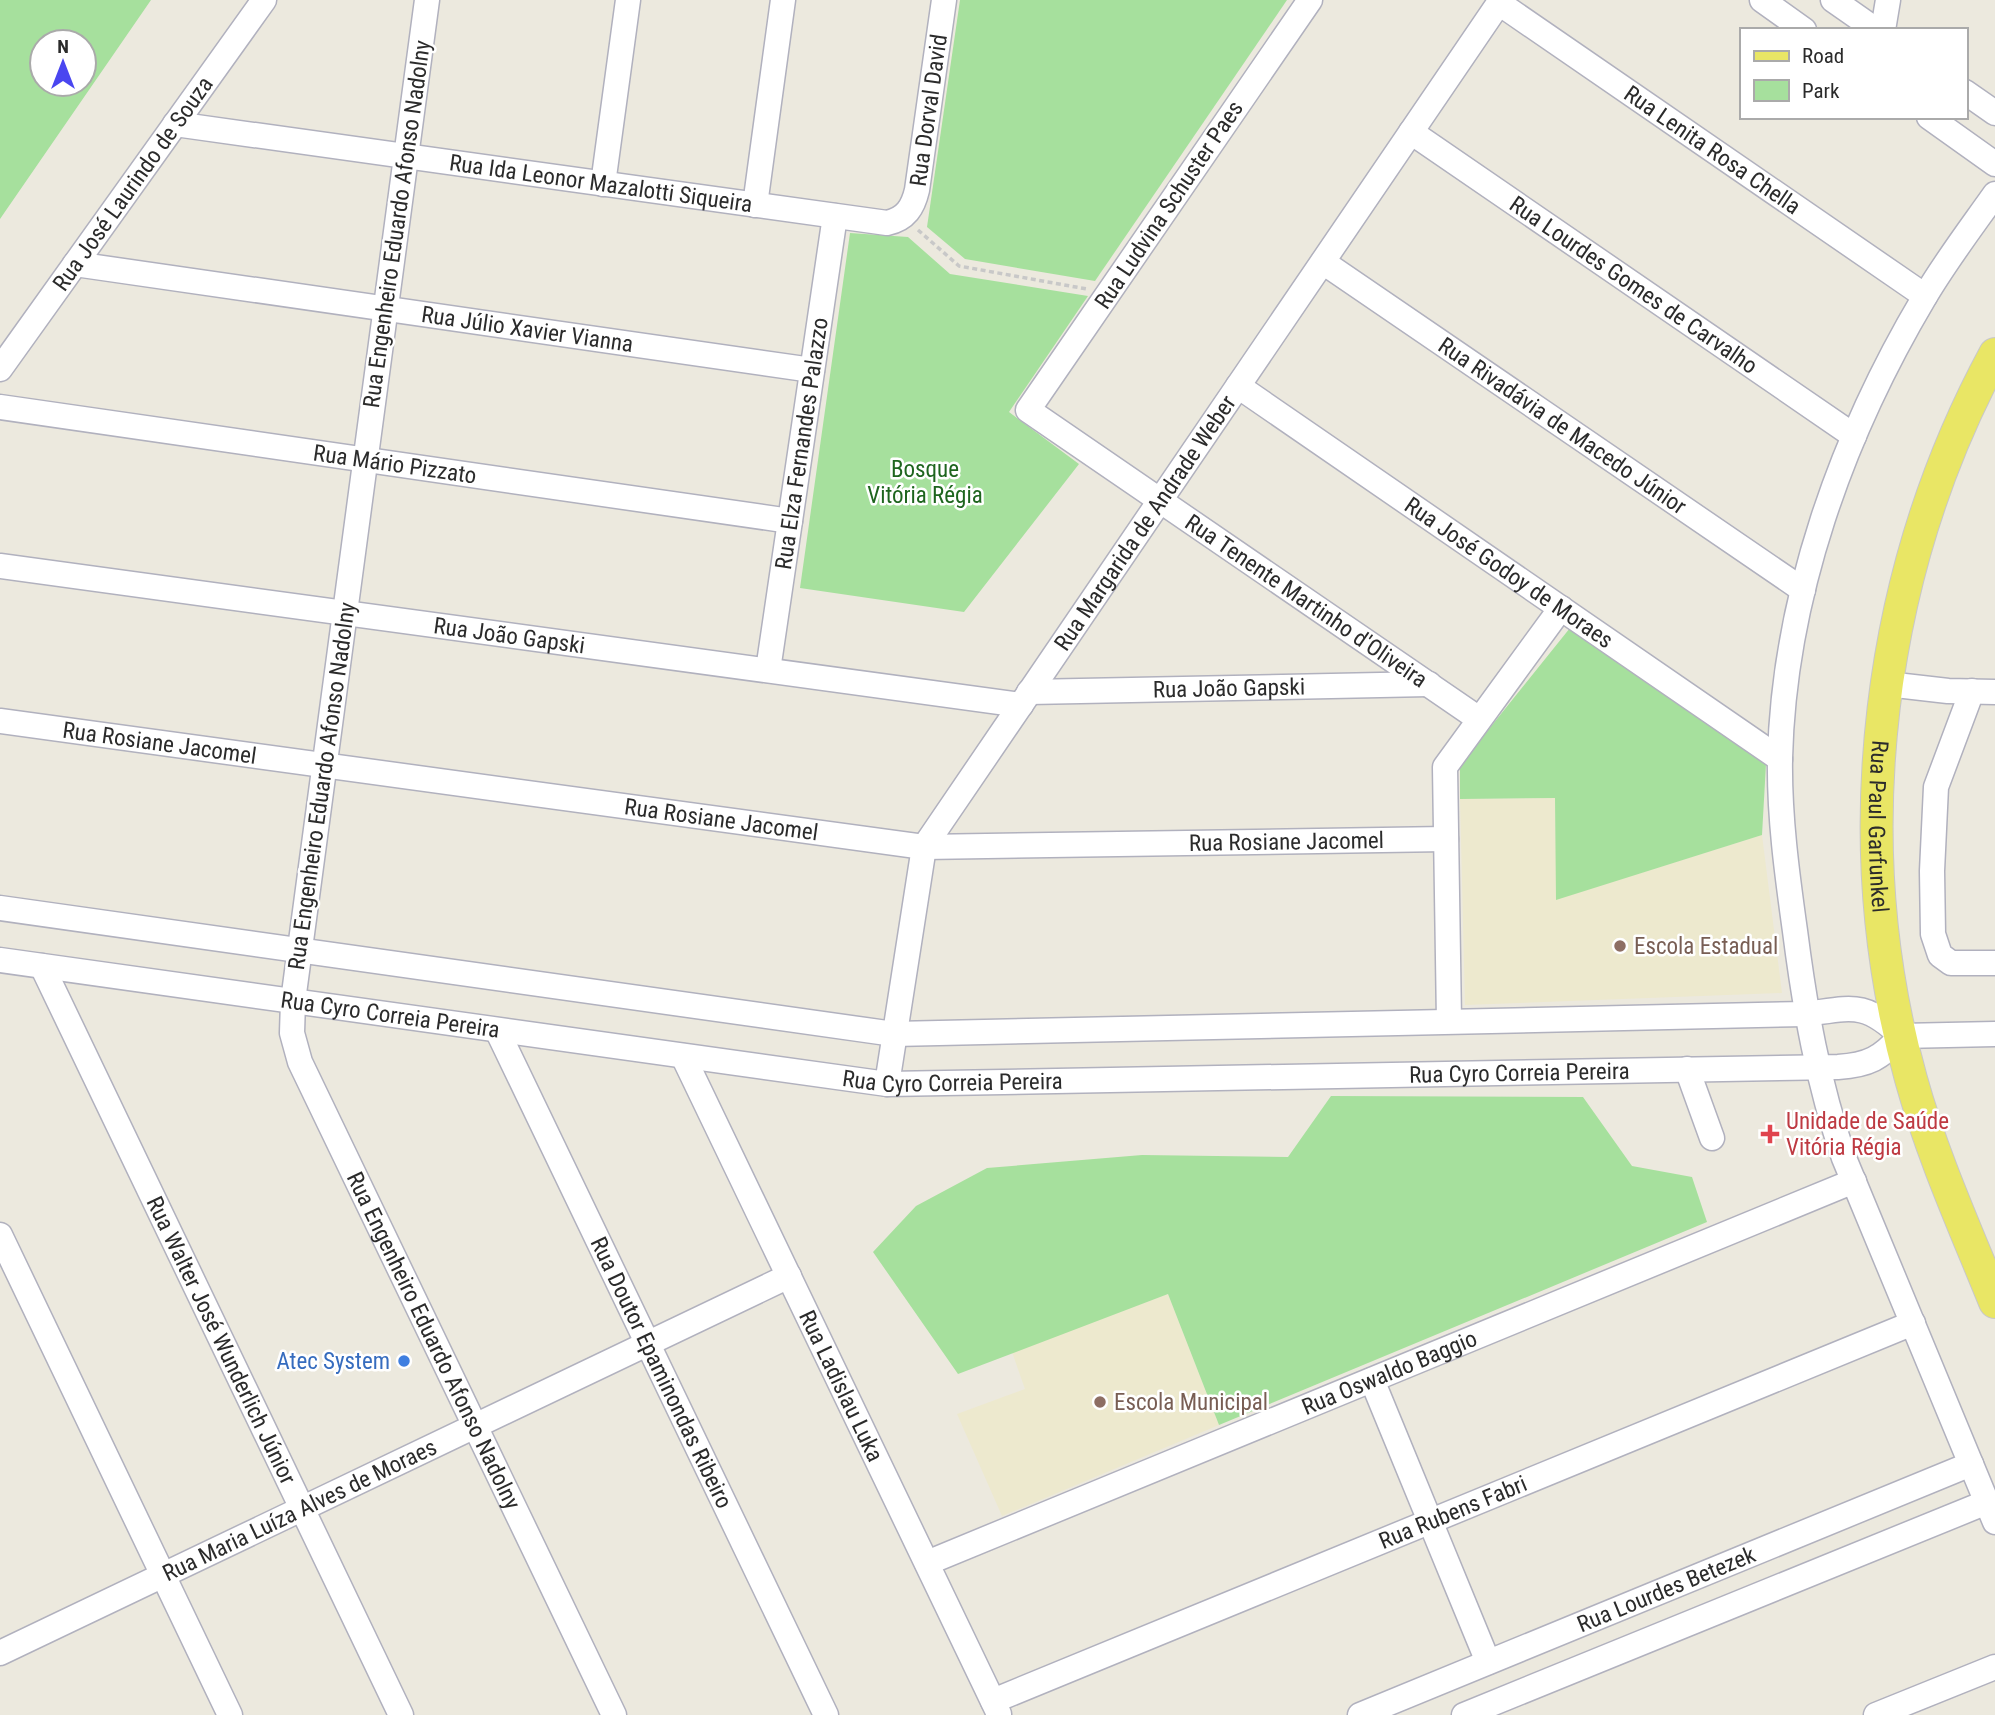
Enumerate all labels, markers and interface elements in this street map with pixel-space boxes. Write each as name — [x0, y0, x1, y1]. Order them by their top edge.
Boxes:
north arrow — [28, 28, 98, 98]
legend — [1740, 28, 1967, 119]
street label: Rua Dorval David — [904, 32, 952, 188]
text: N — [57, 35, 69, 58]
street label: Rua Engenheiro Eduardo Afonso Nadolny — [358, 38, 436, 409]
text: Road — [1802, 44, 1844, 68]
street label: Rua José Laurindo de Souza — [47, 71, 218, 296]
text: Park — [1802, 79, 1840, 103]
street label: Rua Lenita Rosa Chella — [1619, 80, 1806, 220]
street label: Rua Ludvina Schuster Paes — [1089, 96, 1249, 314]
street label: Rua Ida Leonor Mazalotti Siqueira — [448, 149, 754, 218]
street label: Rua Lourdes Gomes de Carvalho — [1505, 190, 1763, 379]
street label: Rua Júlio Xavier Vianna — [420, 300, 635, 358]
street label: Rua Elza Fernandes Palazzo — [770, 316, 833, 571]
street label: Rua Rivadávia de Macedo Júnior — [1433, 331, 1692, 520]
street label: Rua Margarida de Andrade Weber — [1048, 390, 1241, 656]
street label: Rua Mário Pizzato — [312, 439, 478, 489]
park label: Bosque Vitória Régia — [867, 456, 983, 509]
street label: Rua José Godoy de Moraes — [1400, 491, 1618, 654]
street label: Rua Tenente Martinho d'Oliveira — [1180, 508, 1432, 693]
street label: Rua Engenheiro Eduardo Afonso Nadolny — [283, 600, 361, 971]
street label: Rua João Gapski — [432, 612, 587, 659]
street label: Rua João Gapski — [1153, 673, 1305, 703]
street label: Rua Rosiane Jacomel — [61, 716, 258, 769]
street label: Rua Paul Garfunkel — [1863, 739, 1894, 914]
street label: Rua Rosiane Jacomel — [623, 793, 820, 846]
street label: Rua Rosiane Jacomel — [1189, 826, 1384, 856]
place label: Escola Estadual — [1634, 933, 1778, 960]
marker: Escola Estadual — [1612, 938, 1628, 954]
street label: Rua Cyro Correia Pereira — [279, 986, 501, 1043]
street label: Rua Cyro Correia Pereira — [1409, 1057, 1630, 1088]
street label: Rua Cyro Correia Pereira — [841, 1064, 1063, 1098]
place label: Unidade de Saúde Vitória Régia — [1786, 1108, 1949, 1161]
marker: Unidade de Saúde Vitória Régia — [1760, 1124, 1780, 1144]
street label: Rua Engenheiro Eduardo Afonso Nadolny — [341, 1167, 527, 1514]
street label: Rua Walter José Wunderlich Júnior — [141, 1192, 302, 1488]
street label: Rua Doutor Epaminondas Ribeiro — [585, 1233, 738, 1513]
street label: Rua Ladislau Luka — [794, 1306, 889, 1466]
street label: Rua Oswaldo Baggio — [1298, 1324, 1481, 1421]
place label: Atec System — [277, 1348, 390, 1375]
marker: Atec System — [396, 1353, 412, 1369]
place label: Escola Municipal — [1114, 1389, 1268, 1416]
marker: Escola Municipal — [1092, 1394, 1108, 1410]
street label: Rua Maria Luíza Alves de Moraes — [158, 1433, 441, 1587]
street label: Rua Rubens Fabri — [1375, 1470, 1531, 1555]
street label: Rua Lourdes Betezek — [1573, 1540, 1760, 1638]

